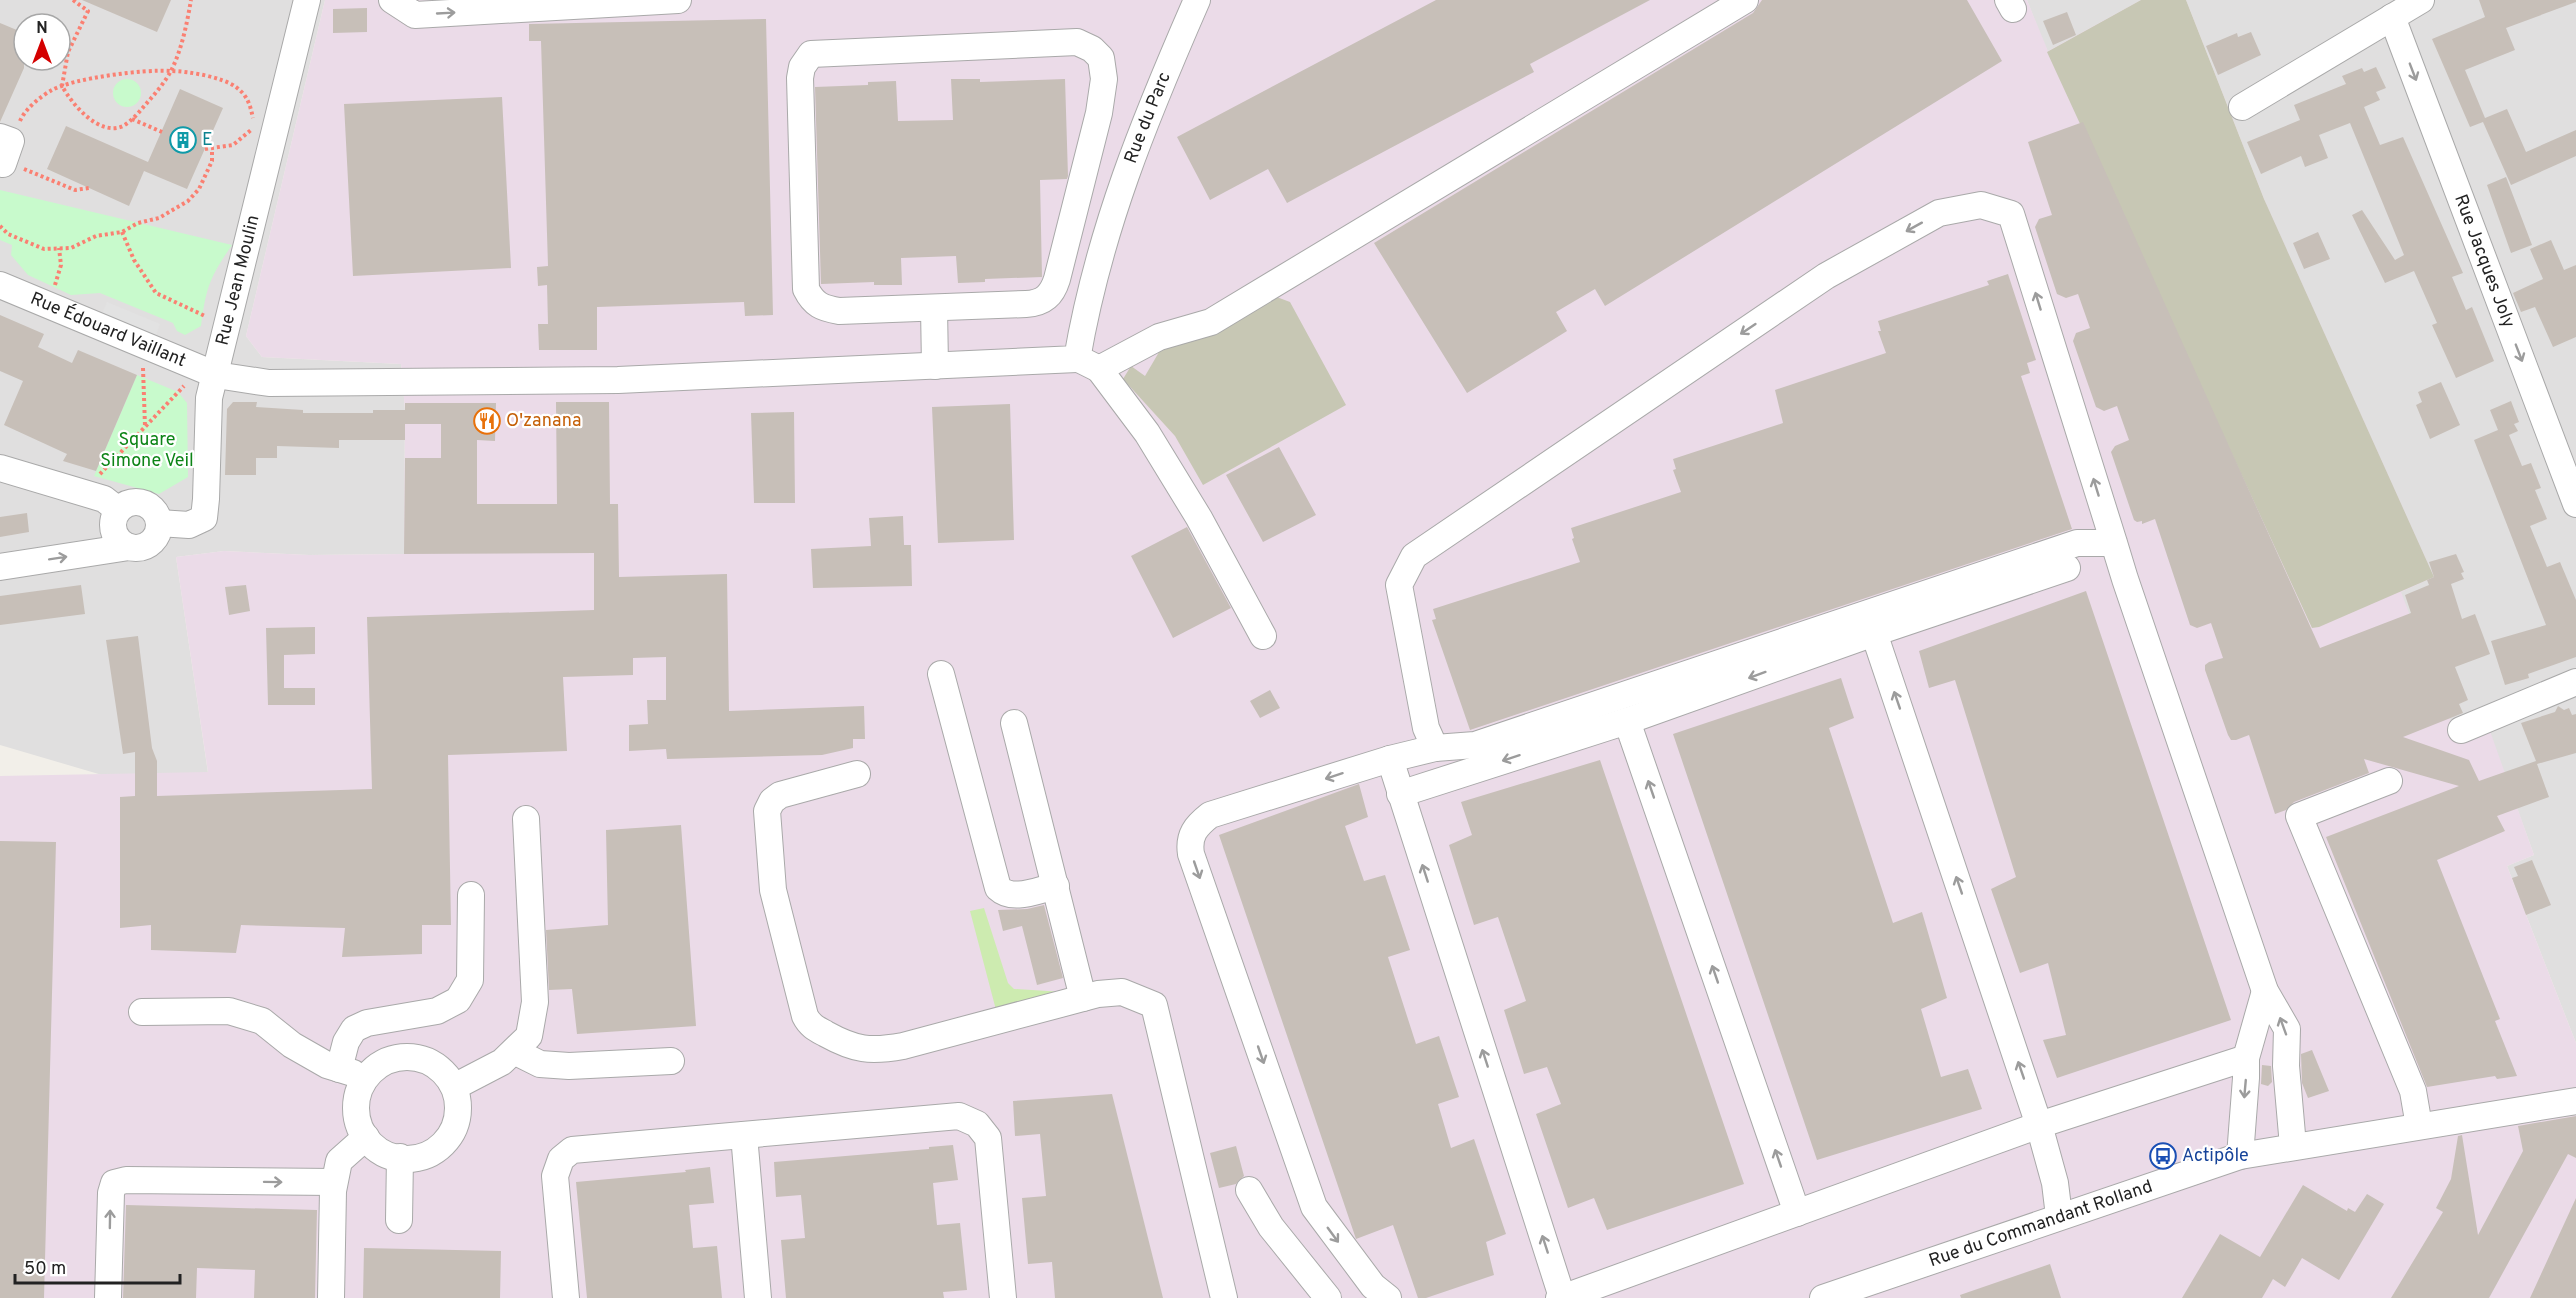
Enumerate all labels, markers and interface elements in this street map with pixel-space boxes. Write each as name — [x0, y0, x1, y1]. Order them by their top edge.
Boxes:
one-way arrow — [436, 7, 455, 18]
north arrow — [12, 12, 72, 72]
text: N — [36, 19, 48, 39]
one-way arrow — [2408, 62, 2419, 81]
street label: Rue du Parc — [1120, 69, 1176, 167]
building icon: E — [168, 125, 198, 155]
place label: E — [202, 129, 213, 152]
street label: Rue Jacques Joly — [2449, 191, 2520, 331]
street label: Rue Jean Moulin — [211, 213, 265, 348]
one-way arrow — [1905, 222, 1923, 233]
street label: Rue Édouard Vaillant — [27, 287, 189, 373]
one-way arrow — [2032, 292, 2043, 311]
one-way arrow — [1739, 323, 1756, 336]
one-way arrow — [2514, 343, 2525, 362]
restaurant icon: O'zanana — [472, 406, 502, 436]
place label: O'zanana — [506, 410, 581, 433]
park label: Square Simone Veil — [100, 429, 194, 473]
one-way arrow — [2090, 478, 2101, 497]
one-way arrow — [47, 553, 67, 564]
one-way arrow — [1748, 670, 1767, 681]
one-way arrow — [1890, 691, 1901, 710]
one-way arrow — [1502, 754, 1521, 765]
one-way arrow — [1325, 771, 1344, 782]
one-way arrow — [1645, 780, 1656, 799]
one-way arrow — [1192, 861, 1203, 879]
one-way arrow — [1419, 864, 1430, 883]
one-way arrow — [1952, 876, 1963, 895]
one-way arrow — [1708, 965, 1719, 984]
one-way arrow — [2277, 1018, 2288, 1036]
one-way arrow — [1256, 1045, 1267, 1064]
one-way arrow — [1479, 1049, 1490, 1068]
one-way arrow — [2014, 1061, 2025, 1080]
one-way arrow — [2240, 1078, 2251, 1098]
bus stop icon: Actipôle — [2148, 1141, 2178, 1171]
place label: Actipôle — [2182, 1145, 2249, 1168]
one-way arrow — [1772, 1149, 1783, 1168]
street label: Rue du Commandant Rolland — [1926, 1175, 2156, 1273]
one-way arrow — [262, 1176, 282, 1188]
one-way arrow — [104, 1209, 116, 1229]
one-way arrow — [1327, 1226, 1339, 1242]
one-way arrow — [1538, 1235, 1549, 1254]
scale bar — [15, 1247, 180, 1285]
text: 50 m — [24, 1258, 66, 1281]

